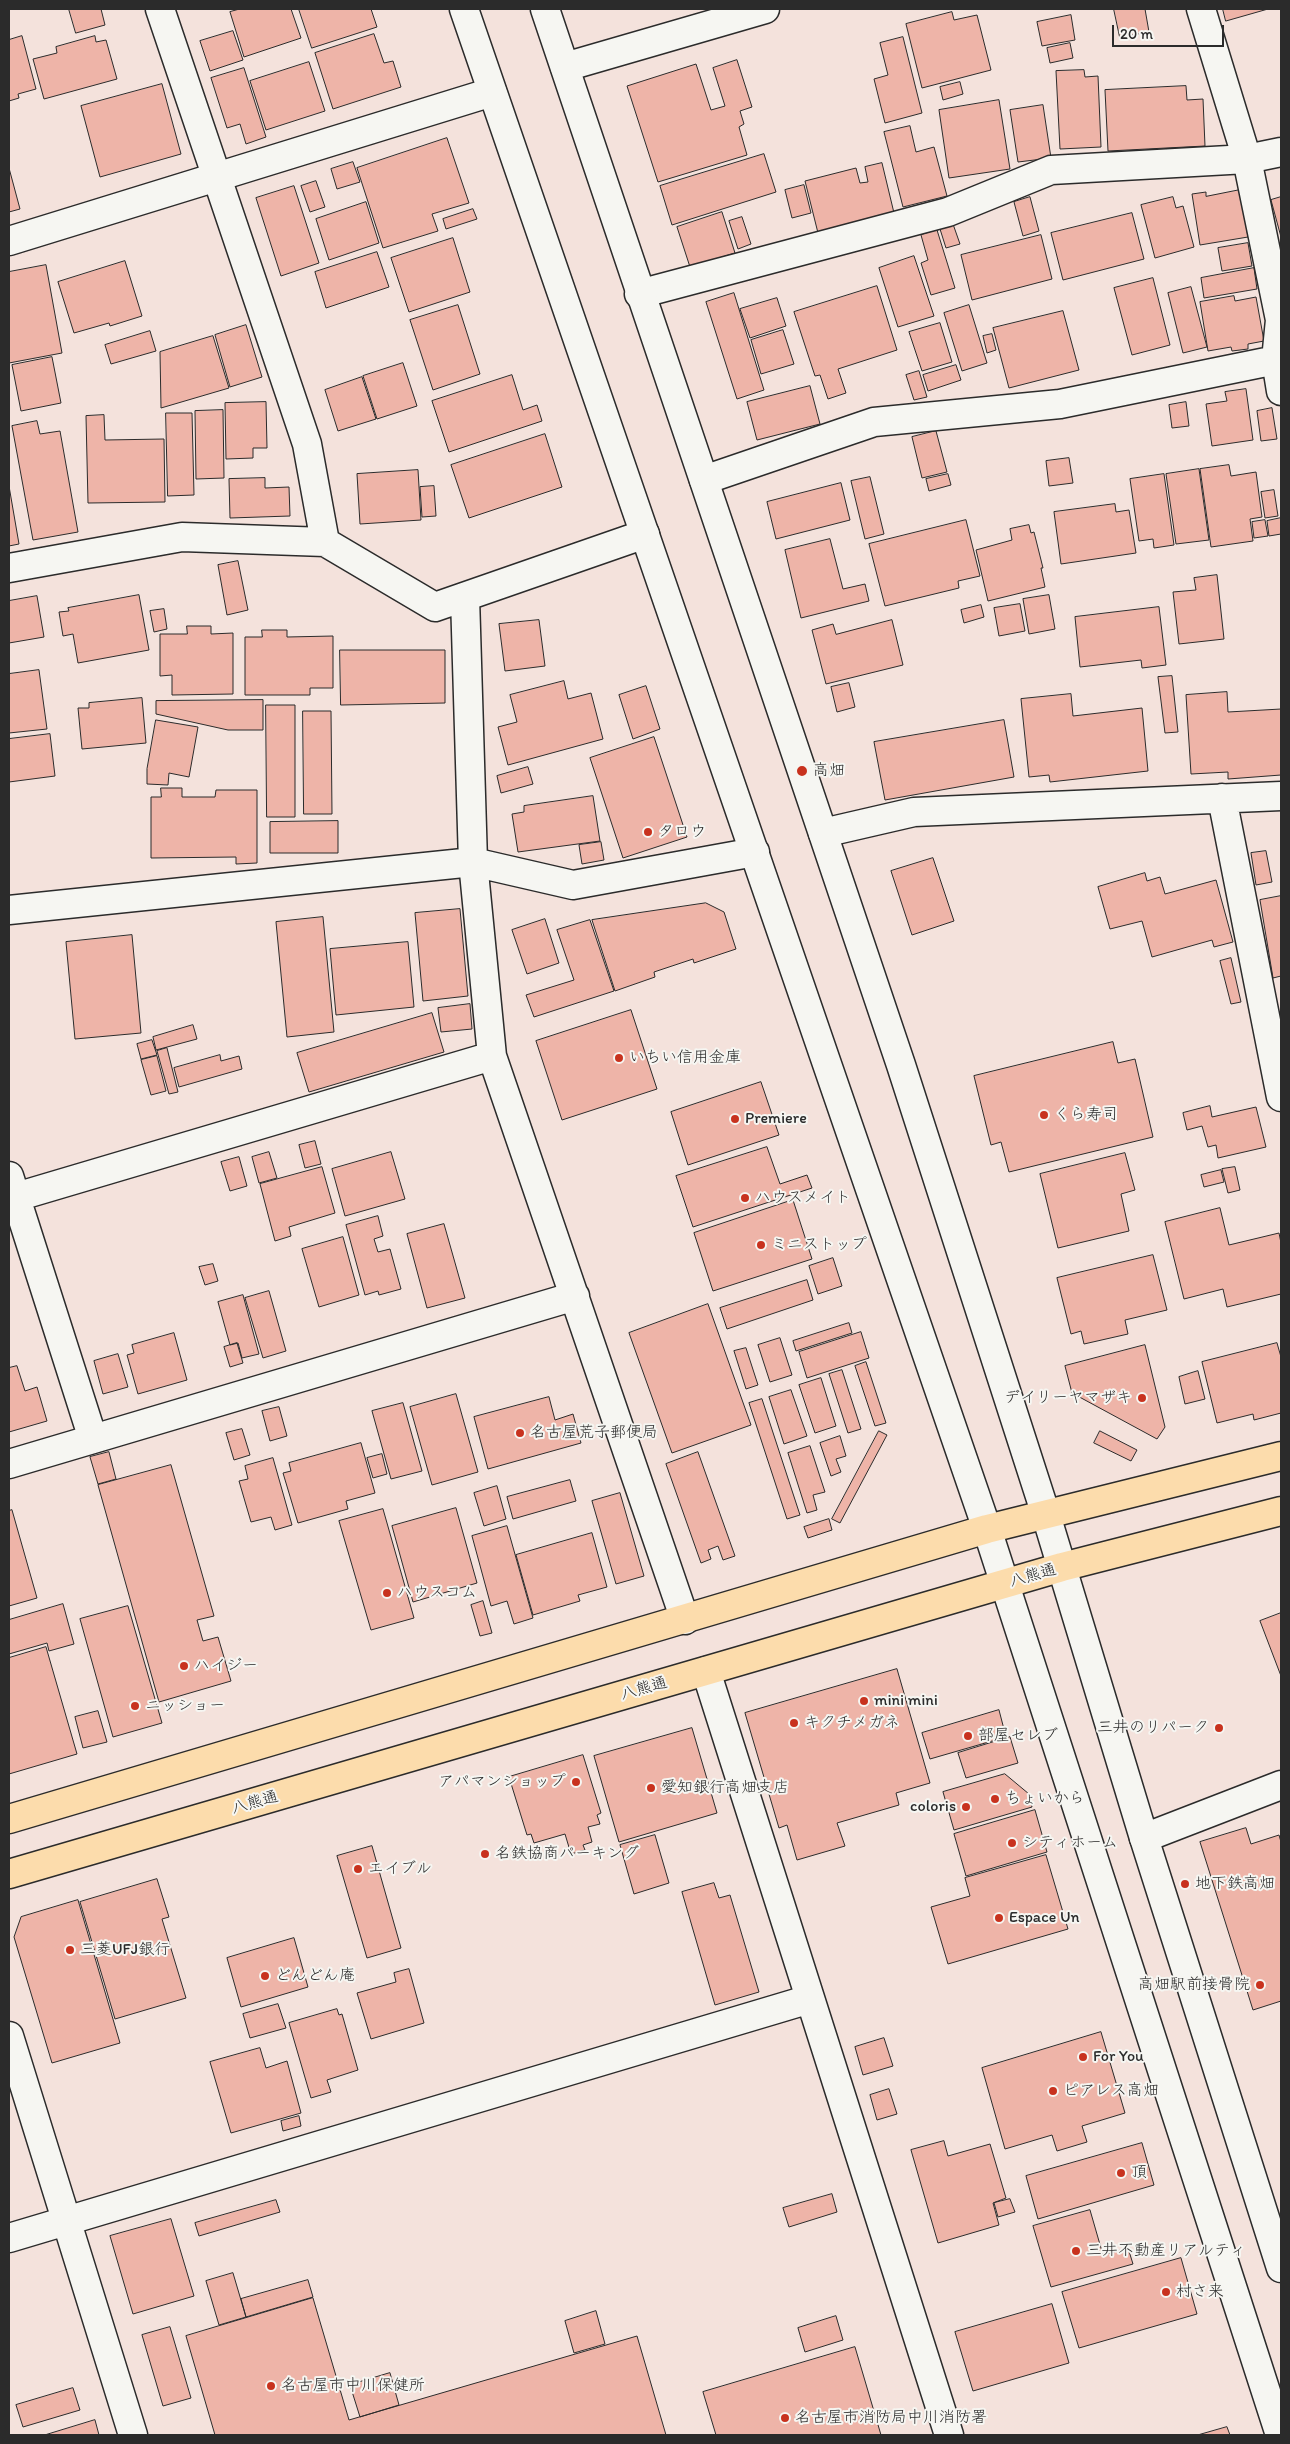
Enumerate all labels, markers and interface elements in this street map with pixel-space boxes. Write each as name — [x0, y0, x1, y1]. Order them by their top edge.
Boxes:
scale bar — [1115, 15, 1228, 47]
text: 20 m — [1120, 25, 1153, 43]
place label: 高畑 — [813, 761, 845, 781]
marker: 高畑 — [795, 764, 809, 778]
place label: タロウ — [658, 822, 706, 842]
marker: タロウ — [642, 826, 654, 838]
place label: いちい信用金庫 — [629, 1048, 741, 1068]
marker: いちい信用金庫 — [613, 1052, 625, 1064]
place label: くら寿司 — [1054, 1105, 1118, 1125]
place label: Premiere — [745, 1109, 807, 1129]
marker: くら寿司 — [1038, 1109, 1050, 1121]
marker: Premiere — [729, 1113, 741, 1125]
place label: ハウスメイト — [755, 1188, 851, 1208]
marker: ハウスメイト — [739, 1192, 751, 1204]
place label: ミニストップ — [771, 1235, 867, 1255]
marker: ミニストップ — [755, 1239, 767, 1251]
place label: デイリーヤマザキ — [1004, 1388, 1132, 1408]
marker: デイリーヤマザキ — [1136, 1392, 1148, 1404]
place label: 名古屋荒子郵便局 — [530, 1423, 658, 1443]
marker: 名古屋荒子郵便局 — [514, 1427, 526, 1439]
street label: 八熊通 — [1007, 1560, 1059, 1592]
place label: ハウスコム — [397, 1583, 477, 1603]
marker: ハウスコム — [381, 1587, 393, 1599]
place label: ハイジー — [194, 1656, 258, 1676]
marker: ハイジー — [178, 1660, 190, 1672]
street label: 八熊通 — [618, 1673, 670, 1705]
place label: mini mini — [874, 1691, 938, 1711]
marker: mini mini — [858, 1695, 870, 1707]
place label: ニッショー — [145, 1696, 225, 1716]
marker: ニッショー — [129, 1700, 141, 1712]
place label: キクチメガネ — [804, 1713, 900, 1733]
marker: キクチメガネ — [788, 1717, 800, 1729]
place label: 三井のリパーク — [1097, 1718, 1209, 1738]
marker: 三井のリパーク — [1213, 1722, 1225, 1734]
place label: 部屋セレブ — [978, 1726, 1058, 1746]
marker: 部屋セレブ — [962, 1730, 974, 1742]
place label: アパマンショップ — [438, 1772, 566, 1792]
marker: アパマンショップ — [570, 1776, 582, 1788]
place label: 愛知銀行高畑支店 — [661, 1778, 789, 1798]
marker: 愛知銀行高畑支店 — [645, 1782, 657, 1794]
street label: 八熊通 — [229, 1787, 281, 1819]
place label: ちょいから — [1005, 1789, 1085, 1809]
marker: ちょいから — [989, 1793, 1001, 1805]
place label: coloris — [910, 1797, 956, 1817]
marker: coloris — [960, 1801, 972, 1813]
place label: シティホーム — [1022, 1833, 1118, 1853]
marker: シティホーム — [1006, 1837, 1018, 1849]
place label: 名鉄協商パーキング — [495, 1844, 639, 1864]
marker: 名鉄協商パーキング — [479, 1848, 491, 1860]
place label: エイブル — [368, 1859, 432, 1879]
marker: エイブル — [352, 1863, 364, 1875]
place label: 地下鉄高畑 — [1195, 1874, 1275, 1894]
marker: 地下鉄高畑 — [1179, 1878, 1191, 1890]
place label: Espace Un — [1009, 1908, 1080, 1928]
marker: Espace Un — [993, 1912, 1005, 1924]
place label: 三菱UFJ銀行 — [80, 1940, 170, 1960]
marker: 三菱UFJ銀行 — [64, 1944, 76, 1956]
place label: どんどん庵 — [275, 1966, 355, 1986]
marker: どんどん庵 — [259, 1970, 271, 1982]
place label: 高畑駅前接骨院 — [1138, 1975, 1250, 1995]
marker: 高畑駅前接骨院 — [1254, 1979, 1266, 1991]
place label: For You — [1093, 2047, 1144, 2067]
marker: For You — [1077, 2051, 1089, 2063]
place label: ピアレス高畑 — [1063, 2081, 1159, 2101]
marker: ピアレス高畑 — [1047, 2085, 1059, 2097]
place label: 頂 — [1131, 2163, 1147, 2183]
marker: 頂 — [1115, 2167, 1127, 2179]
place label: 三井不動産リアルティ — [1086, 2241, 1246, 2261]
marker: 三井不動産リアルティ — [1070, 2245, 1082, 2257]
place label: 村さ来 — [1176, 2282, 1224, 2302]
marker: 村さ来 — [1160, 2286, 1172, 2298]
place label: 名古屋市中川保健所 — [281, 2376, 425, 2396]
marker: 名古屋市中川保健所 — [265, 2380, 277, 2392]
place label: 名古屋市消防局中川消防署 — [795, 2408, 987, 2428]
marker: 名古屋市消防局中川消防署 — [779, 2412, 791, 2424]

